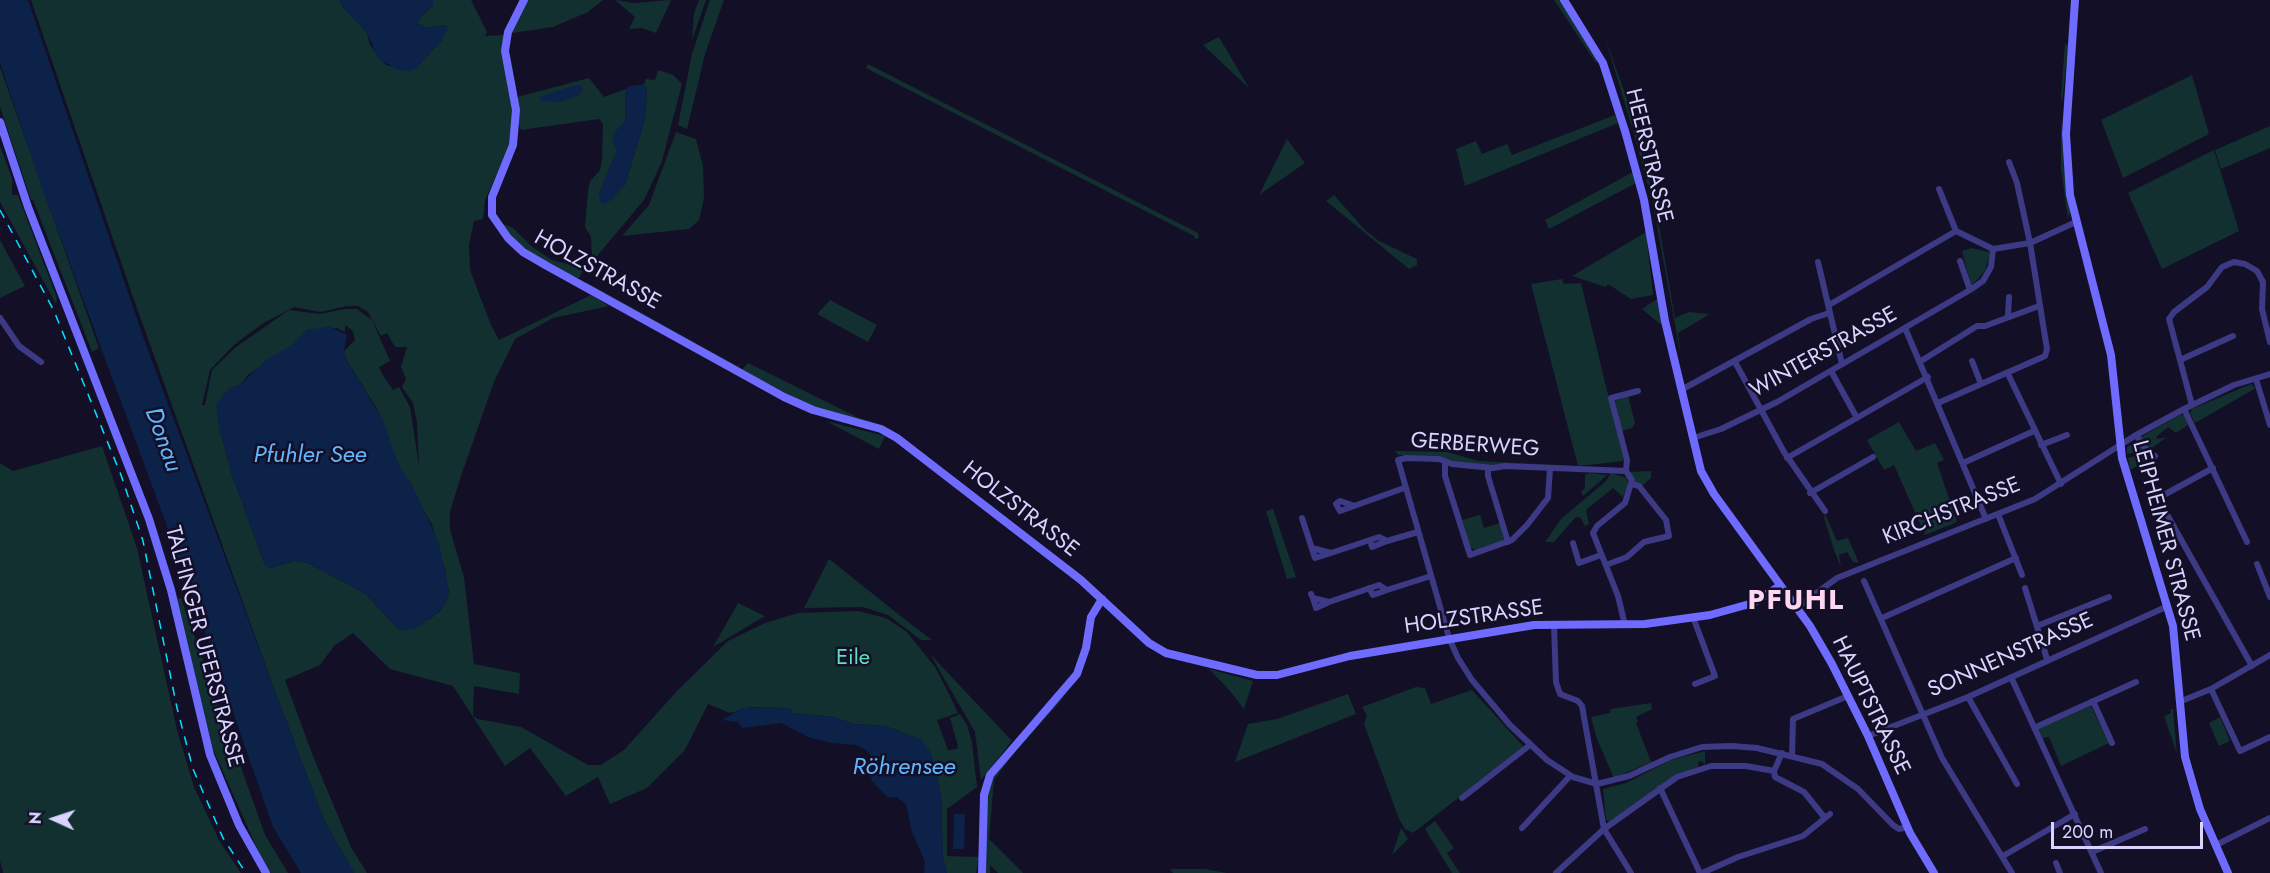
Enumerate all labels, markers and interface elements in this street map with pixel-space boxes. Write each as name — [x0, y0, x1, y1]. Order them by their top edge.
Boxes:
street label: HEERSTRASSE — [1619, 86, 1677, 226]
street label: HOLZSTRASSE — [529, 225, 665, 317]
street label: WINTERSTRASSE — [1746, 302, 1902, 404]
water label: Donau — [137, 404, 187, 476]
street label: GERBERWEG — [1410, 428, 1540, 464]
street label: LEIPHEIMER STRASSE — [2125, 438, 2205, 644]
water label: Pfuhler See — [253, 442, 367, 470]
street label: HOLZSTRASSE — [957, 456, 1083, 564]
street label: KIRCHSTRASSE — [1879, 472, 2025, 552]
street label: TALFINGER UFERSTRASSE — [158, 524, 248, 770]
district label: PFUHL — [1748, 585, 1844, 619]
street label: HOLZSTRASSE — [1403, 595, 1545, 641]
street label: SONNENSTRASSE — [1924, 608, 2098, 704]
street label: HAUPTSTRASSE — [1825, 632, 1915, 780]
park label: Eile — [836, 646, 870, 672]
water label: Röhrensee — [852, 754, 956, 782]
north arrow — [24, 789, 84, 849]
scale bar — [2054, 810, 2206, 848]
text: N — [24, 811, 47, 825]
text: 200 m — [2062, 819, 2113, 845]

